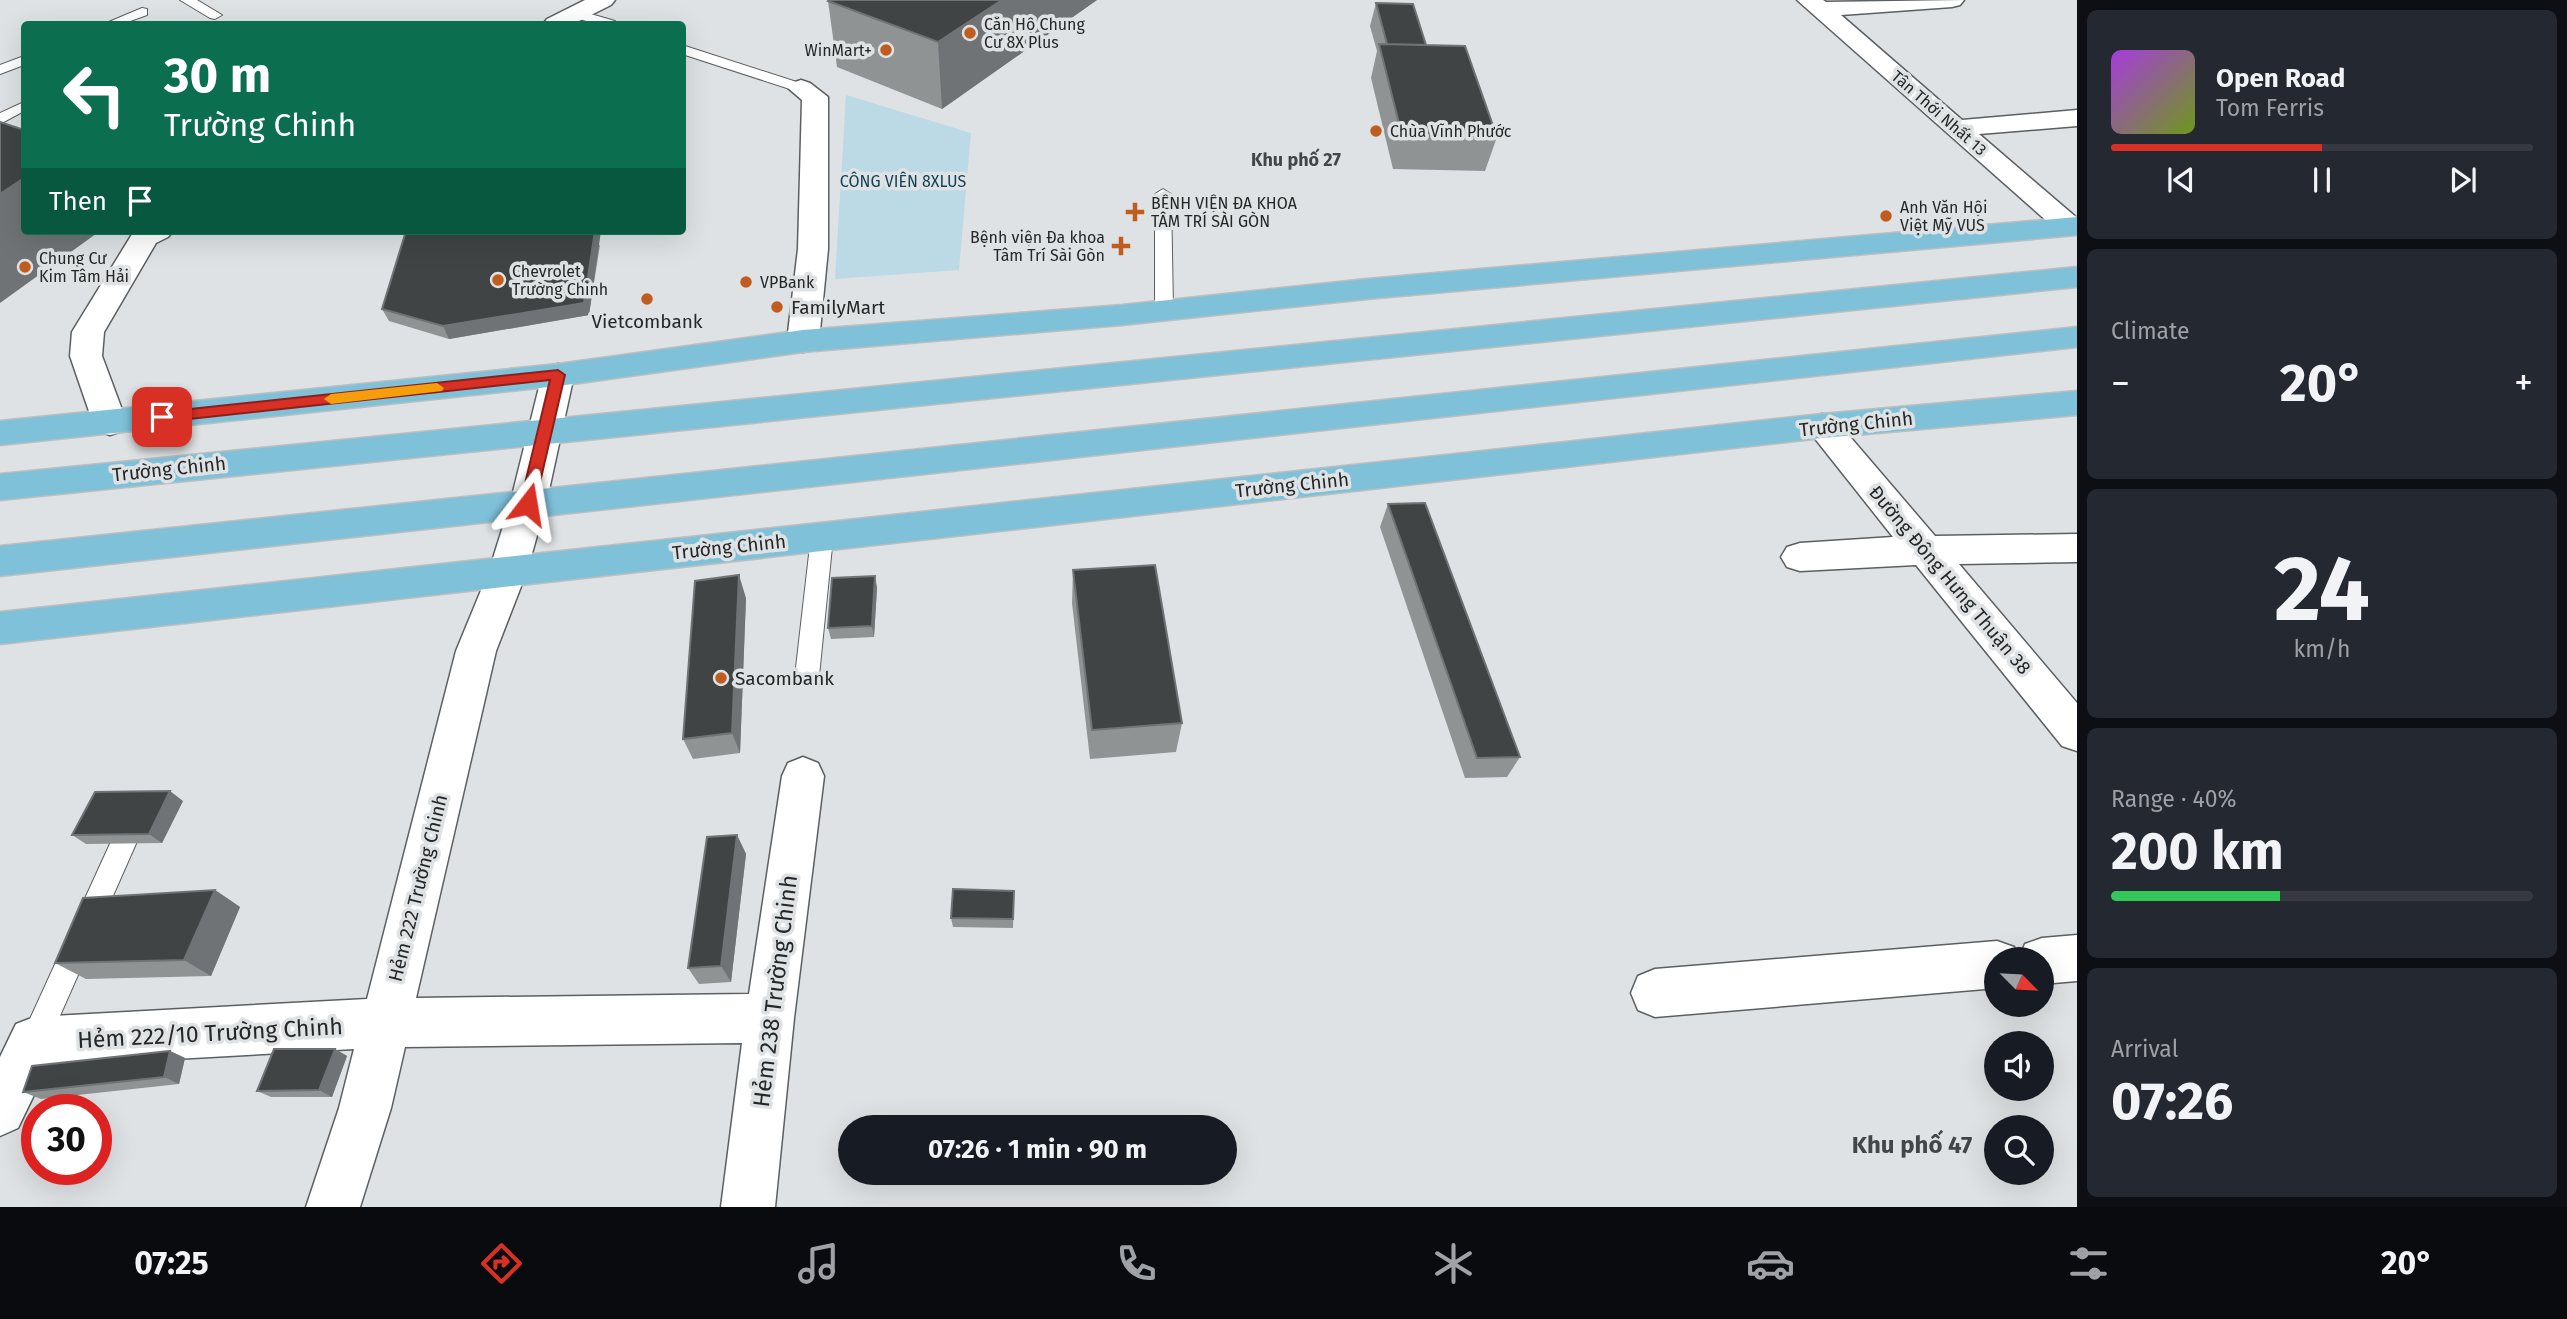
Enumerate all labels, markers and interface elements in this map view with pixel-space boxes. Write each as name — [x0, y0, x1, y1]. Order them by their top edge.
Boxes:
place label: Căn Hộ Chung Cư 8X Plus — [984, 15, 1085, 52]
marker: Căn Hộ Chung Cư 8X Plus — [962, 25, 978, 41]
place label: WinMart+ — [804, 41, 872, 60]
marker: WinMart+ — [878, 42, 894, 58]
text: 30 m — [164, 46, 271, 105]
icon: left — [49, 49, 140, 140]
text: Open Road — [2216, 63, 2345, 94]
street label: Tân Thới Nhất 13 — [1888, 66, 1991, 159]
text: Tom Ferris — [2216, 94, 2324, 122]
text: Trường Chinh — [164, 106, 356, 144]
place label: Chùa Vĩnh Phước — [1390, 122, 1512, 141]
marker: Chùa Vĩnh Phước — [1368, 123, 1384, 139]
district label: Khu phố 27 — [1251, 148, 1341, 171]
icon: previous — [2162, 161, 2200, 199]
icon: pause — [2303, 161, 2341, 199]
icon: next — [2444, 161, 2482, 199]
park label: CÔNG VIÊN 8XLUS — [840, 171, 966, 191]
icon: arrive — [121, 182, 159, 220]
text: Then — [49, 186, 107, 217]
place label: BỆNH VIỆN ĐA KHOA TÂM TRÍ SÀI GÒN — [1151, 194, 1298, 231]
place label: Anh Văn Hội Việt Mỹ VUS — [1900, 198, 1987, 235]
marker: BỆNH VIỆN ĐA KHOA TÂM TRÍ SÀI GÒN — [1125, 202, 1145, 222]
marker: Anh Văn Hội Việt Mỹ VUS — [1878, 208, 1894, 224]
place label: Bệnh viện Đa khoa Tâm Trí Sài Gòn — [970, 228, 1105, 265]
marker: Bệnh viện Đa khoa Tâm Trí Sài Gòn — [1111, 236, 1131, 256]
place label: Chung Cư Kim Tâm Hải — [39, 249, 129, 286]
marker: Chung Cư Kim Tâm Hải — [17, 259, 33, 275]
place label: Chevrolet Trường Chinh — [512, 262, 608, 299]
marker: Chevrolet Trường Chinh — [490, 272, 506, 288]
place label: VPBank — [760, 273, 815, 292]
marker: VPBank — [738, 274, 754, 290]
marker: Vietcombank — [639, 291, 655, 307]
place label: FamilyMart — [791, 296, 885, 319]
marker: FamilyMart — [769, 299, 785, 315]
place label: Vietcombank — [591, 310, 703, 333]
text: Climate — [2111, 317, 2190, 345]
text: 20° — [2280, 352, 2364, 415]
text: − — [2111, 360, 2130, 406]
text: + — [2514, 360, 2533, 406]
pin — [132, 387, 192, 447]
icon: arrive — [143, 398, 181, 436]
street label: Trường Chinh — [1798, 407, 1914, 441]
street label: Trường Chinh — [111, 452, 227, 486]
position arrow — [491, 467, 565, 541]
street label: Trường Chinh — [1234, 468, 1350, 502]
street label: Đường Đông Hưng Thuận 38 — [1864, 481, 2036, 679]
street label: Trường Chinh — [671, 530, 787, 564]
text: 24 — [2274, 535, 2370, 644]
text: km/h — [2294, 635, 2350, 663]
place label: Sacombank — [735, 667, 834, 690]
marker: Sacombank — [713, 670, 729, 686]
text: Range · 40% — [2111, 785, 2237, 813]
street label: Hẻm 222 Trường Chinh — [384, 792, 452, 984]
text: 200 km — [2111, 820, 2284, 883]
street label: Hẻm 238 Trường Chinh — [747, 873, 803, 1109]
north arrow — [1984, 947, 2054, 1017]
map controls — [1984, 947, 2054, 1185]
street label: Hẻm 222/10 Trường Chinh — [77, 1012, 343, 1054]
button: sound — [1984, 1031, 2054, 1101]
text: Arrival — [2111, 1035, 2178, 1063]
text: 07:26 — [2111, 1070, 2233, 1133]
speed limit sign: 30 — [21, 1094, 112, 1185]
button: search — [1984, 1115, 2054, 1185]
district label: Khu phố 47 — [1852, 1129, 1972, 1159]
text: 07:26 · 1 min · 90 m — [928, 1134, 1147, 1165]
icon: directions — [477, 1239, 526, 1288]
icon: music — [794, 1239, 843, 1288]
icon: phone — [1112, 1239, 1161, 1288]
icon: climate — [1429, 1239, 1478, 1288]
icon: car — [1746, 1239, 1795, 1288]
icon: filters — [2064, 1239, 2113, 1288]
text: 07:25 — [134, 1244, 209, 1282]
text: 20° — [2381, 1244, 2433, 1282]

